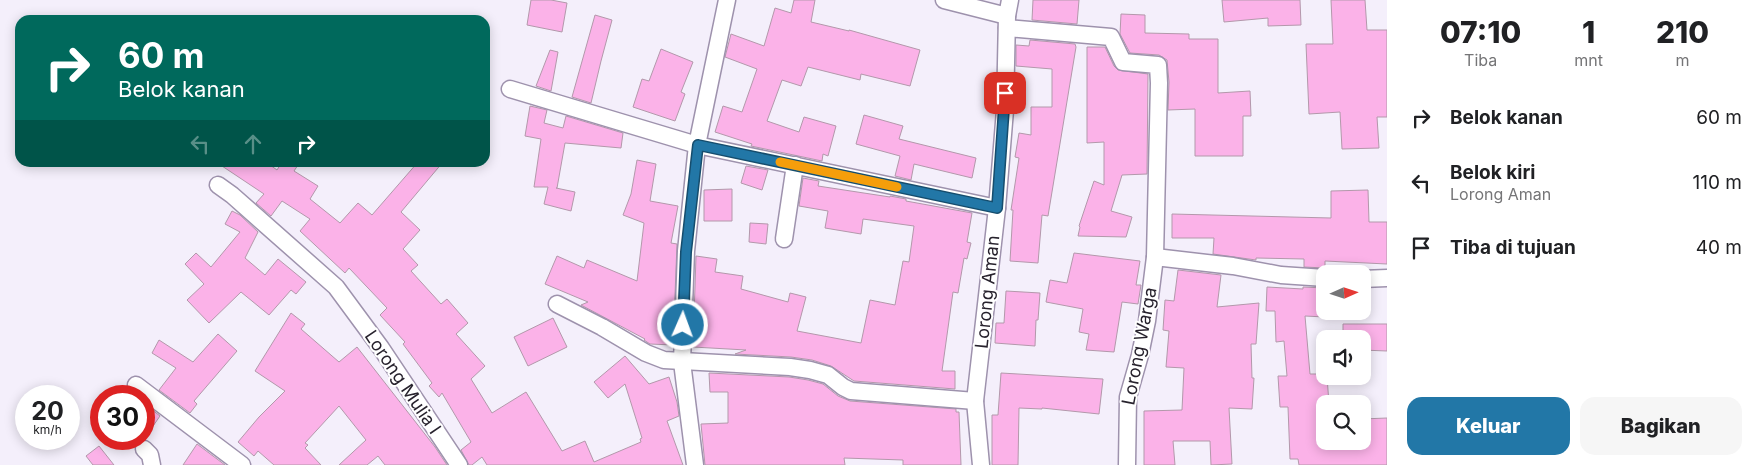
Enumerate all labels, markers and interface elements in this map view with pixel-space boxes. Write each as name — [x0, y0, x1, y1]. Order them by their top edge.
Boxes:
text: 07:10 — [1440, 14, 1521, 50]
text: 1 — [1582, 14, 1595, 50]
text: 210 — [1656, 14, 1709, 50]
text: 60 m — [118, 34, 205, 76]
icon: right — [35, 35, 100, 100]
text: Tiba — [1464, 50, 1497, 70]
text: mnt — [1574, 50, 1603, 70]
text: m — [1675, 50, 1689, 70]
pin — [984, 72, 1026, 114]
text: Belok kanan — [118, 76, 245, 102]
icon: arrive — [991, 79, 1019, 107]
icon: right — [1407, 104, 1435, 132]
text: Belok kanan — [1450, 106, 1563, 129]
text: 60 m — [1696, 106, 1742, 129]
icon: left — [186, 130, 214, 158]
icon: ahead — [239, 130, 267, 158]
icon: right — [292, 130, 320, 158]
text: Belok kiri — [1450, 161, 1535, 184]
icon: left — [1407, 169, 1435, 197]
text: 110 m — [1693, 171, 1742, 194]
text: Lorong Aman — [1450, 184, 1551, 204]
street label: Lorong Aman — [971, 234, 1003, 350]
icon: arrive — [1407, 234, 1435, 262]
text: Tiba di tujuan — [1450, 236, 1576, 259]
text: 40 m — [1696, 236, 1742, 259]
north arrow — [1316, 265, 1371, 320]
map controls — [1316, 265, 1371, 450]
street label: Lorong Warga — [1117, 285, 1161, 407]
position arrow — [656, 298, 708, 350]
street label: Lorong Mulia I — [361, 326, 445, 438]
button: sound — [1316, 330, 1371, 385]
speed limit sign: 30 — [90, 385, 155, 450]
button: search — [1316, 395, 1371, 450]
text: 20 — [31, 396, 64, 426]
button: Keluar — [1407, 397, 1570, 455]
button: Bagikan — [1580, 397, 1742, 455]
text: km/h — [33, 422, 62, 437]

